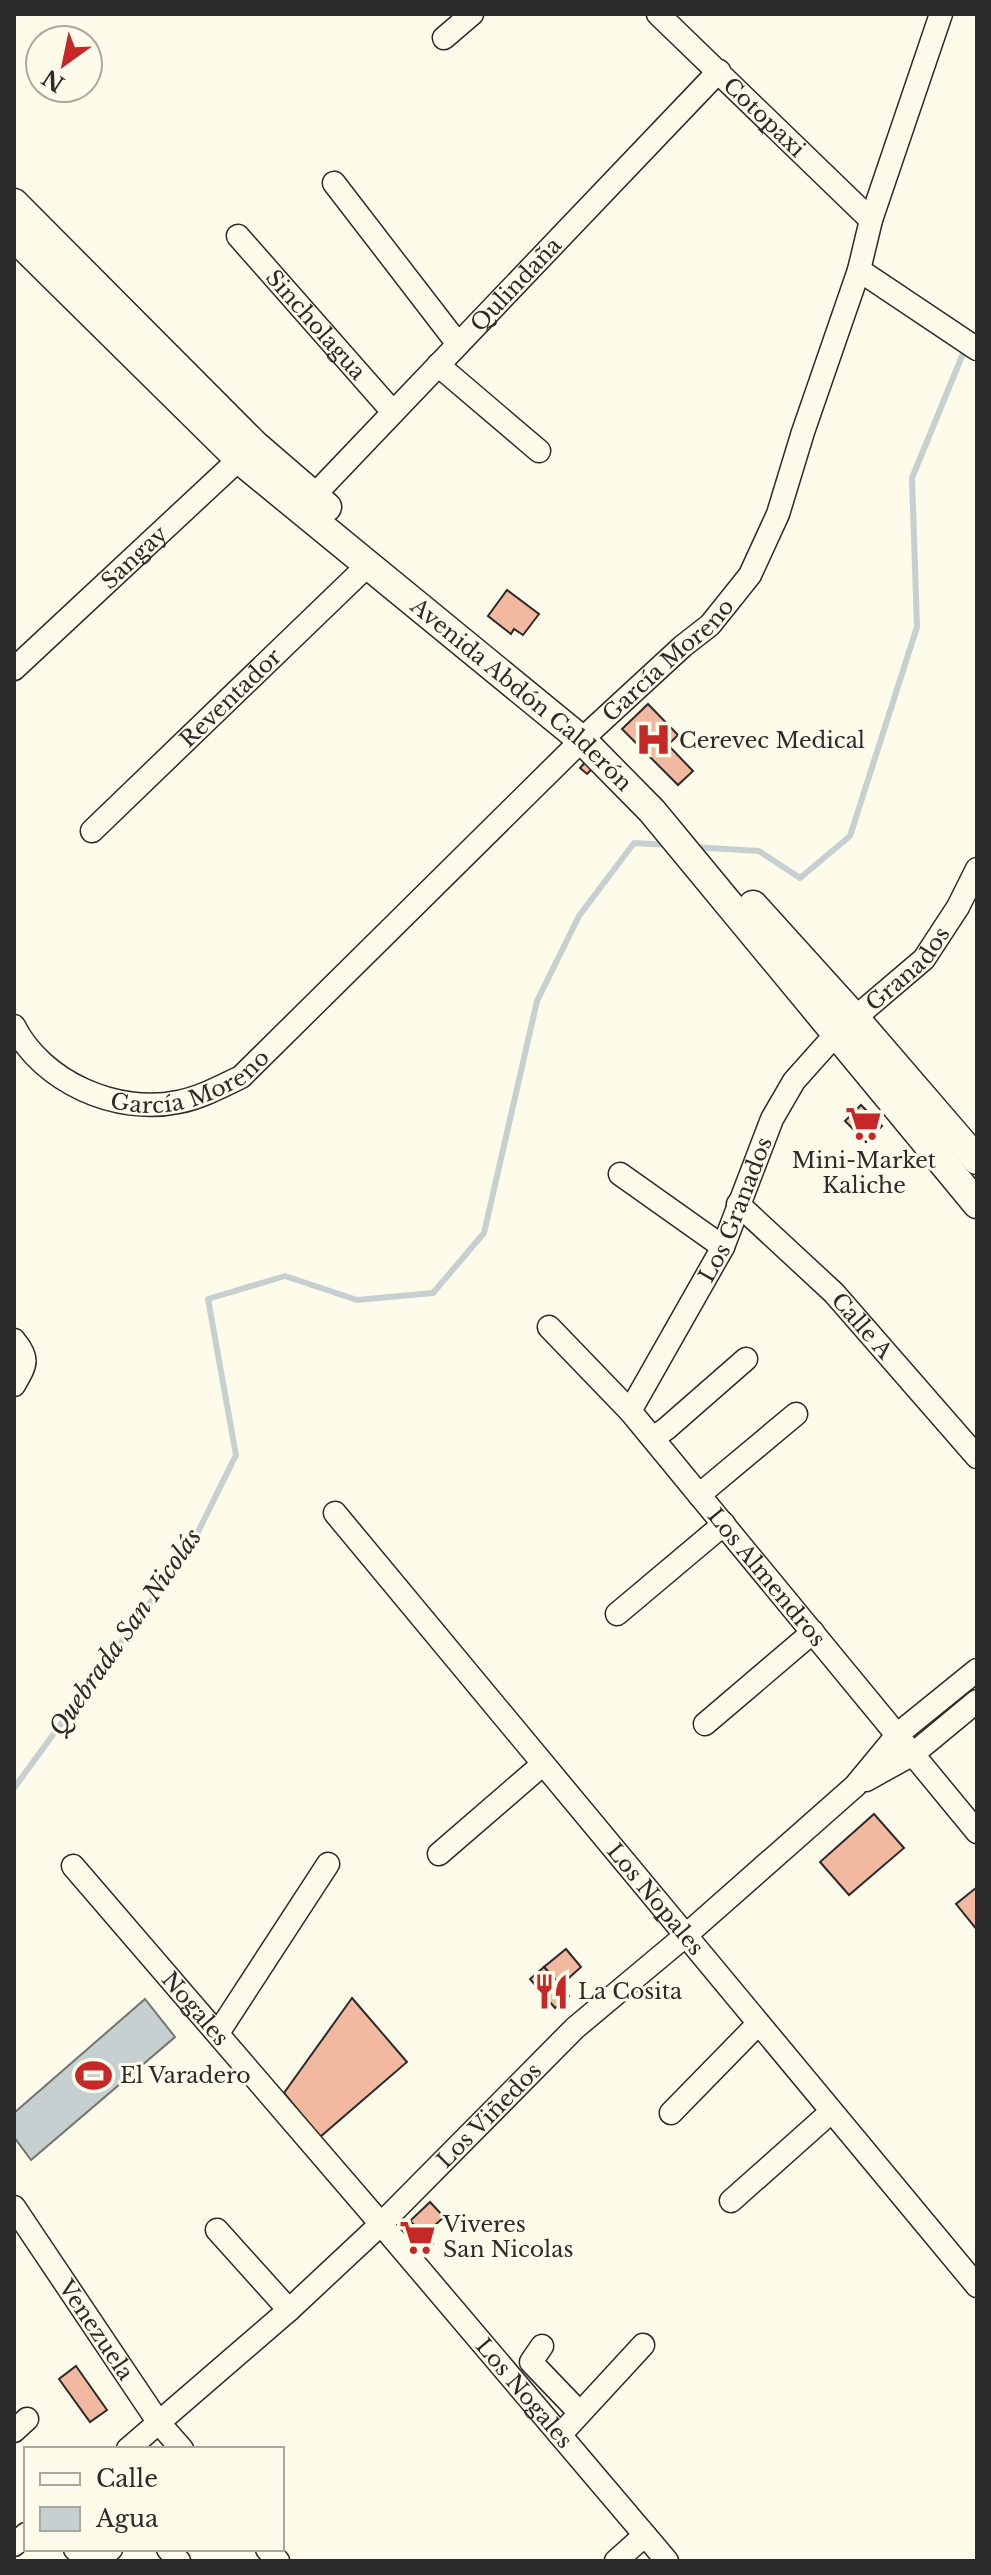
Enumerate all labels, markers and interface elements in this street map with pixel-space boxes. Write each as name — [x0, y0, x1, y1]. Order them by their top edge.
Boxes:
north arrow — [24, 24, 104, 104]
text: N — [37, 63, 69, 97]
street label: Cotopaxi — [718, 71, 811, 163]
street label: Qulindaña — [464, 231, 567, 337]
street label: Sincholagua — [260, 264, 372, 386]
street label: Sangay — [95, 520, 173, 595]
street label: Avenida Abdón Calderón — [405, 592, 638, 796]
street label: García Moreno — [597, 593, 739, 727]
street label: Reventador — [174, 642, 287, 753]
hospital icon: Cerevec Medical — [634, 721, 672, 759]
place label: Cerevec Medical — [679, 727, 865, 754]
street label: Granados — [860, 921, 955, 1016]
street label: García Moreno — [108, 1044, 275, 1118]
supermarket icon: Mini-Market Kaliche — [845, 1105, 883, 1143]
street label: Los Granados — [692, 1133, 777, 1287]
place label: Mini-Market Kaliche — [792, 1147, 937, 1199]
street label: Calle A — [826, 1287, 899, 1365]
street label: Los Almendros — [702, 1503, 832, 1652]
water label: Quebrada San Nicolás — [43, 1523, 207, 1741]
street label: Los Nopales — [602, 1838, 710, 1961]
street label: Nogales — [156, 1966, 235, 2051]
restaurant icon: La Cosita — [533, 1972, 571, 2010]
place label: La Cosita — [578, 1978, 683, 2005]
sports icon: El Varadero — [75, 2056, 113, 2094]
street label: Los Viñedos — [431, 2057, 547, 2173]
place label: El Varadero — [120, 2062, 251, 2089]
place label: Viveres San Nicolas — [442, 2211, 573, 2263]
supermarket icon: Viveres San Nicolas — [398, 2218, 436, 2256]
street label: Venezuela — [53, 2274, 140, 2386]
street label: Los Nogales — [470, 2333, 579, 2453]
legend — [24, 2447, 284, 2551]
text: Calle — [96, 2464, 158, 2493]
text: Agua — [95, 2504, 159, 2533]

